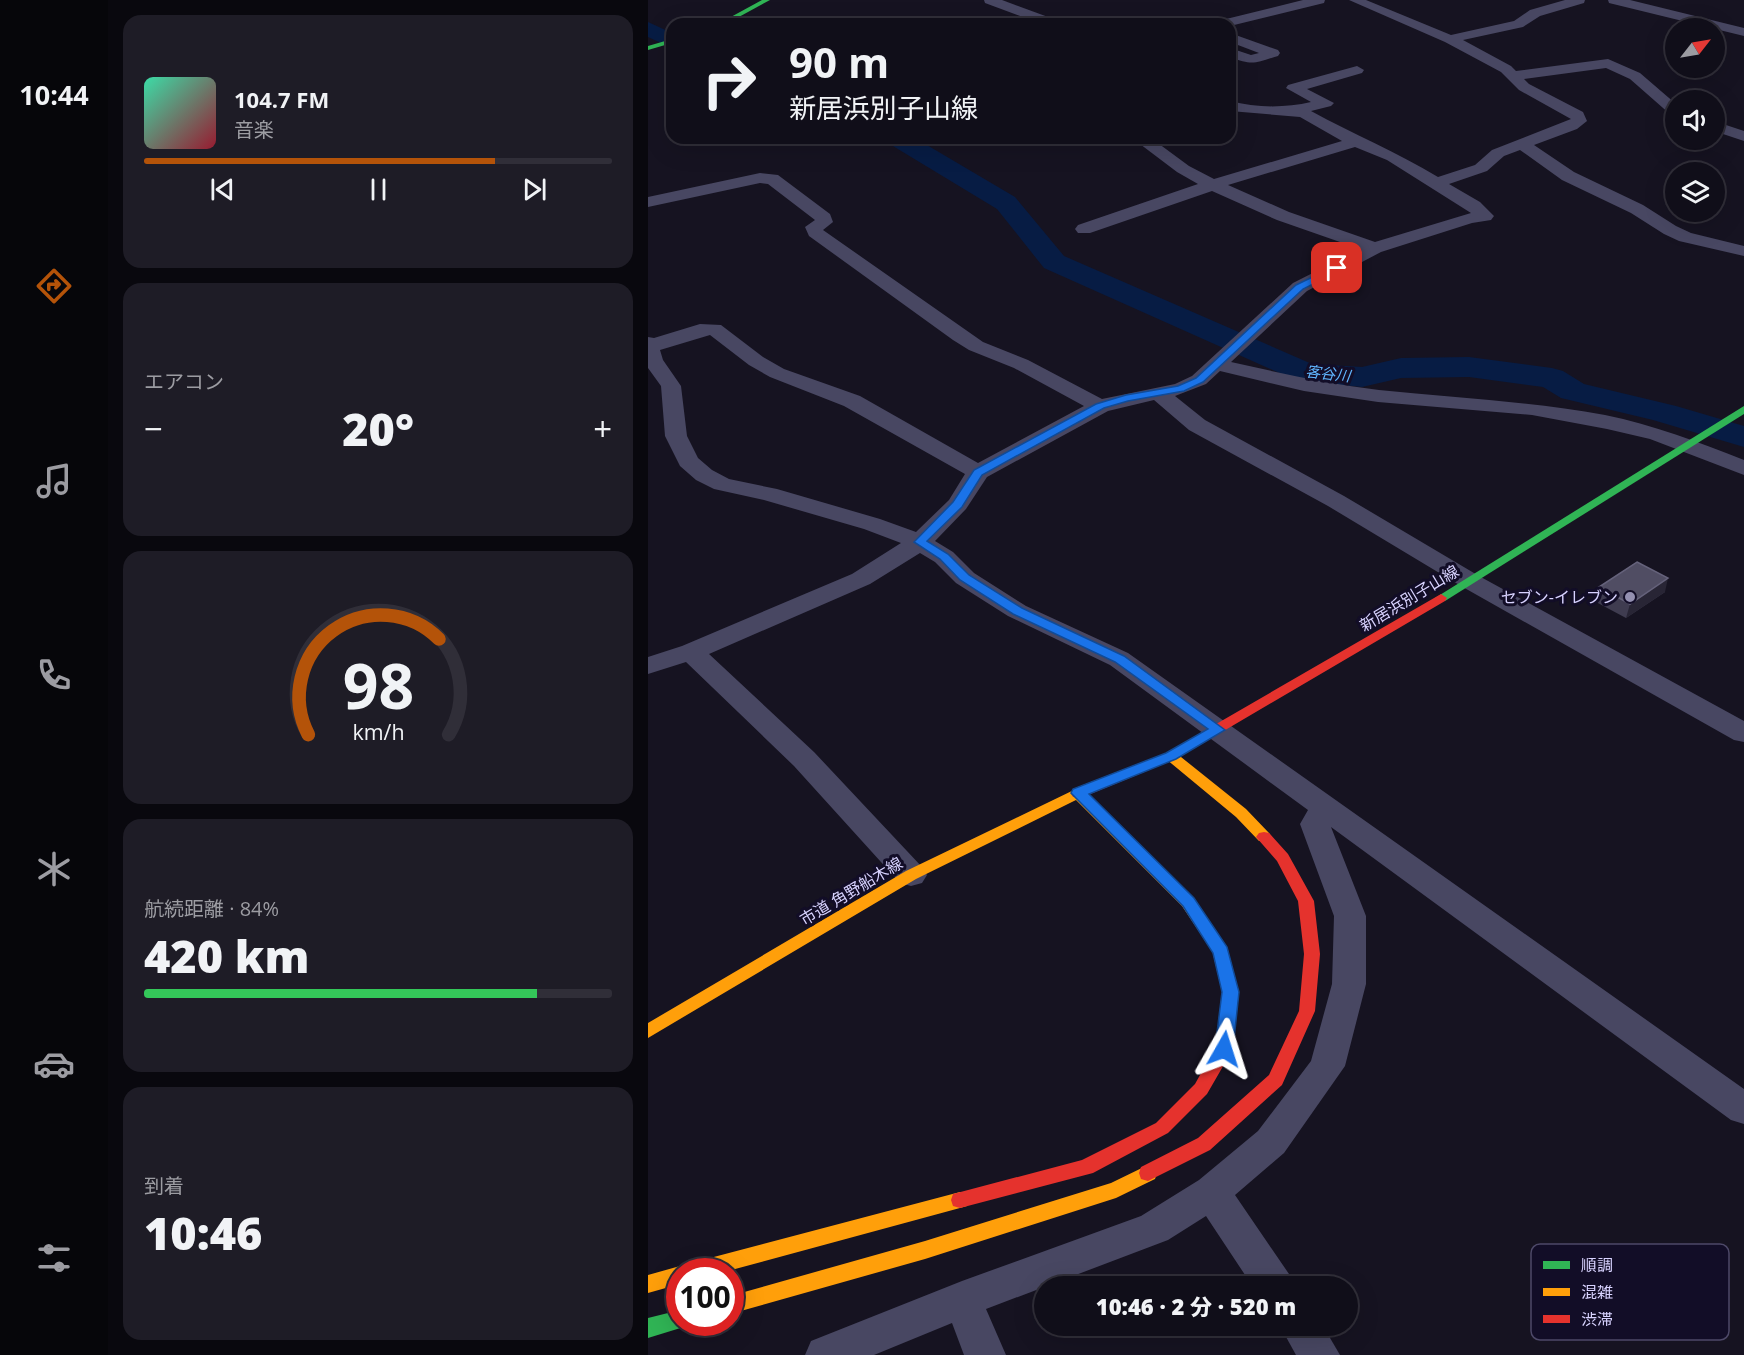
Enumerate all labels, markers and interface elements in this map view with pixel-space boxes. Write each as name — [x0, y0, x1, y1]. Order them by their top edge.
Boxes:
north arrow — [1665, 18, 1725, 78]
map controls — [1665, 18, 1725, 222]
text: 90 m — [789, 33, 889, 90]
icon: right — [690, 42, 768, 120]
text: 10:44 — [19, 76, 89, 113]
text: 104.7 FM — [234, 84, 329, 114]
text: 新居浜別子山線 — [789, 89, 978, 126]
button: sound — [1665, 90, 1725, 150]
text: 音楽 — [234, 116, 274, 143]
button: layers — [1665, 162, 1725, 222]
icon: previous — [206, 173, 239, 206]
icon: pause — [362, 173, 395, 206]
icon: next — [518, 173, 551, 206]
pin — [1311, 242, 1362, 293]
icon: arrive — [1320, 251, 1353, 284]
icon: directions — [33, 265, 75, 307]
water label: 客谷川 — [1304, 360, 1354, 386]
text: エアコン — [144, 368, 224, 395]
text: 20° — [342, 398, 414, 459]
text: − — [144, 406, 163, 451]
text: + — [593, 406, 612, 451]
icon: music — [33, 460, 75, 502]
street label: 新居浜別子山線 — [1355, 560, 1463, 636]
place label: セブン-イレブン — [1501, 586, 1618, 608]
marker: セブン-イレブン — [1623, 590, 1637, 604]
text: 98 — [342, 642, 414, 727]
icon: phone — [33, 654, 75, 696]
text: km/h — [352, 717, 404, 746]
icon: climate — [33, 848, 75, 890]
street label: 市道 角野船木線 — [796, 852, 906, 930]
text: 航続距離 · 84% — [144, 895, 279, 922]
text: 420 km — [144, 925, 309, 986]
position arrow — [1192, 1017, 1256, 1081]
icon: car — [33, 1043, 75, 1085]
text: 到着 — [144, 1172, 184, 1199]
text: 10:46 — [144, 1202, 262, 1263]
icon: filters — [33, 1237, 75, 1279]
legend — [1531, 1244, 1729, 1340]
text: 順調 — [1581, 1254, 1613, 1276]
speed limit sign: 100 — [666, 1258, 744, 1336]
text: 混雑 — [1581, 1281, 1613, 1303]
text: 10:46 · 2 分 · 520 m — [1096, 1291, 1296, 1321]
text: 渋滞 — [1581, 1308, 1613, 1330]

